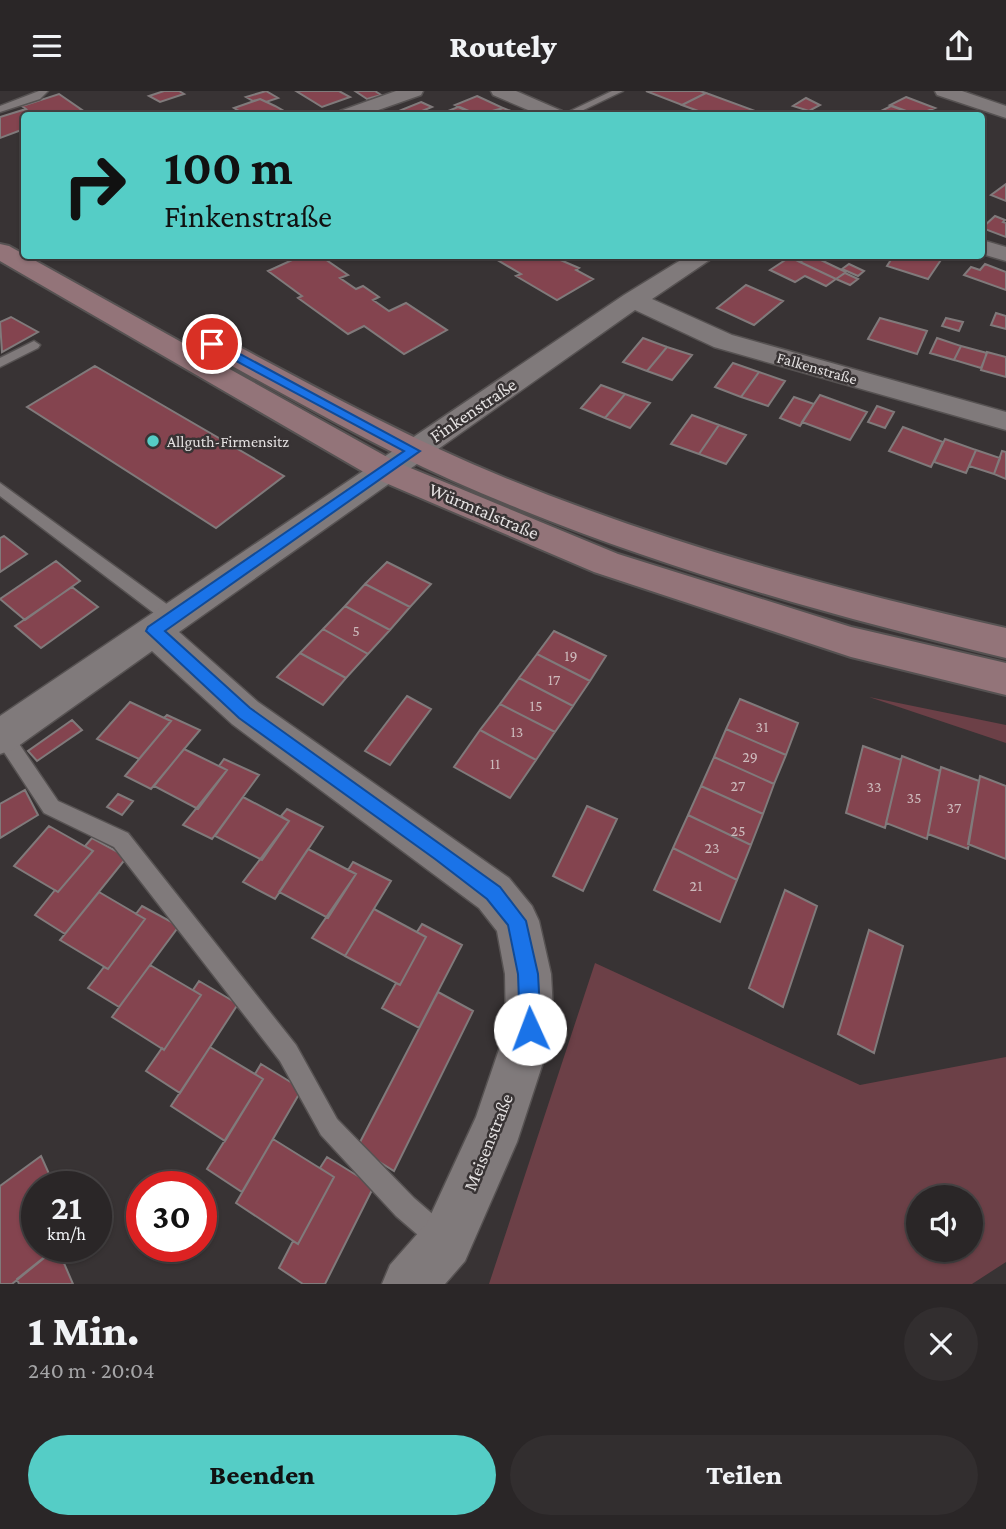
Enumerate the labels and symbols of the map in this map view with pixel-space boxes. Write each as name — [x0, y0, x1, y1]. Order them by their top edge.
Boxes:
pin — [182, 314, 242, 374]
street label: Falkenstraße — [775, 348, 859, 388]
street label: Finkenstraße — [426, 373, 520, 447]
marker: Allguth-Firmensitz — [145, 433, 161, 449]
place label: Allguth-Firmensitz — [167, 433, 289, 451]
street label: Würmtalstraße — [426, 478, 542, 544]
house number: 5 — [352, 622, 360, 639]
house number: 19 — [564, 647, 578, 664]
house number: 17 — [548, 671, 561, 688]
house number: 15 — [530, 697, 542, 714]
house number: 31 — [756, 718, 768, 735]
house number: 13 — [511, 723, 523, 740]
house number: 29 — [742, 748, 758, 765]
house number: 11 — [490, 755, 500, 772]
house number: 27 — [731, 777, 746, 794]
house number: 33 — [866, 778, 882, 795]
house number: 35 — [906, 789, 922, 806]
house number: 37 — [947, 799, 962, 816]
house number: 25 — [730, 822, 746, 839]
house number: 23 — [704, 839, 720, 856]
house number: 21 — [690, 877, 702, 894]
position arrow — [493, 992, 567, 1066]
street label: Meisenstraße — [459, 1090, 517, 1194]
speed limit sign: 30 — [126, 1171, 217, 1262]

